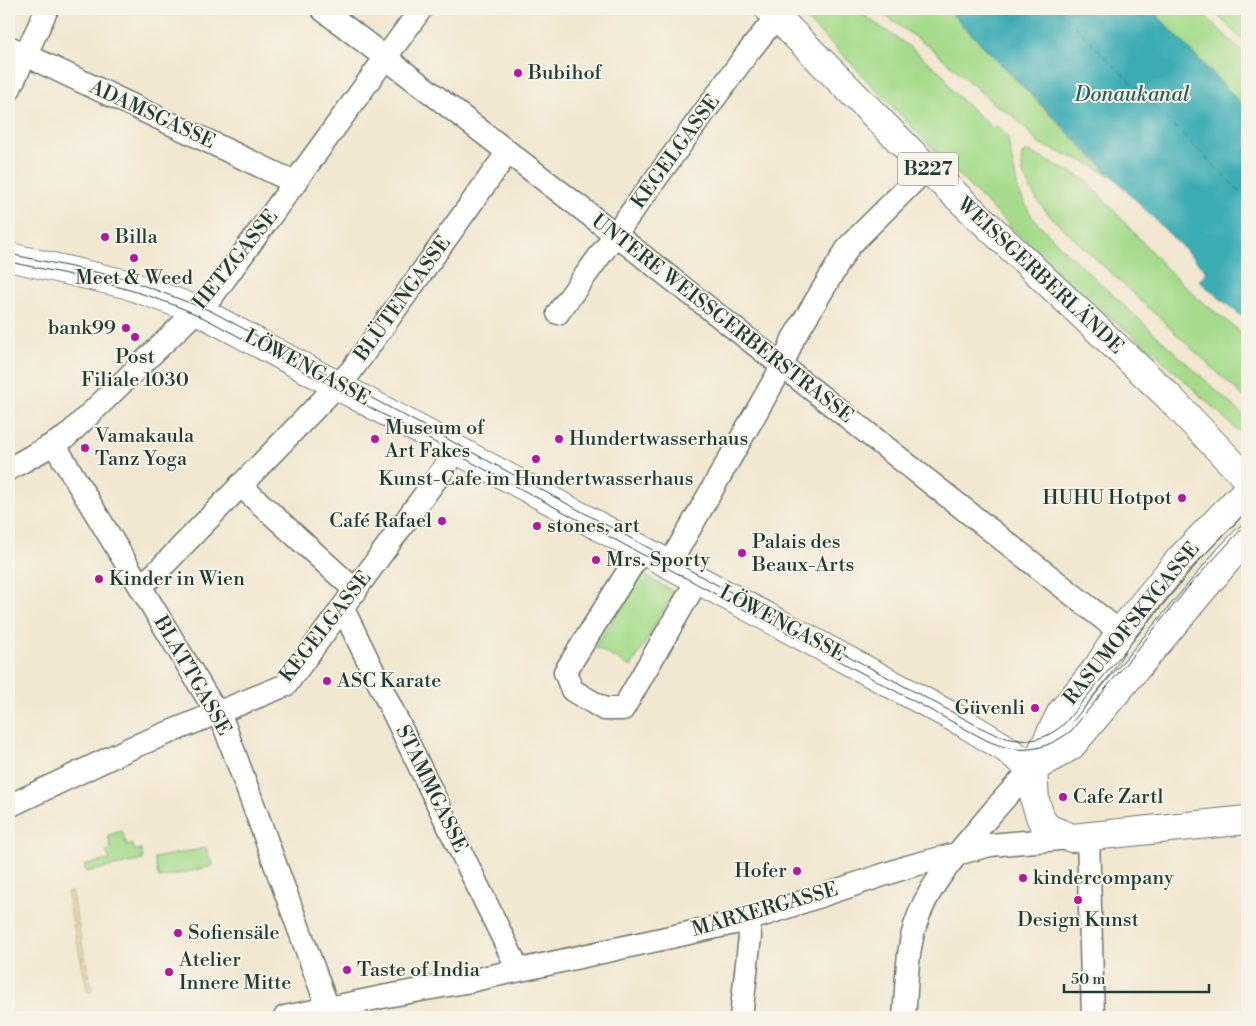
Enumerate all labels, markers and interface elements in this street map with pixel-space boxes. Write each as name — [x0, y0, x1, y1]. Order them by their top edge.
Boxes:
place label: Bubihof — [527, 61, 602, 86]
marker: Bubihof — [512, 67, 524, 79]
street label: ADAMSGASSE — [84, 75, 219, 155]
water label: Donaukanal — [1073, 82, 1190, 108]
street label: KEGELGASSE — [626, 90, 726, 214]
road number: B227 — [898, 152, 958, 185]
street label: WEISSGERBERLÄNDE — [951, 191, 1129, 360]
street label: HETZGASSE — [188, 205, 284, 315]
street label: UNTERE WEISSGERBERSTRASSE — [586, 209, 858, 429]
place label: Billa — [114, 225, 158, 250]
marker: Billa — [99, 231, 111, 243]
street label: BLÜTENGASSE — [348, 231, 457, 367]
marker: Meet & Weed — [128, 252, 140, 264]
place label: Meet & Weed — [75, 266, 193, 291]
place label: bank99 — [48, 316, 116, 341]
marker: bank99 — [120, 322, 132, 334]
street label: LÖWENGASSE — [240, 323, 375, 412]
marker: Post Filiale 1030 — [129, 331, 141, 343]
place label: Post Filiale 1030 — [81, 345, 189, 393]
place label: Museum of Art Fakes — [384, 416, 485, 464]
place label: Vamakaula Tanz Yoga — [94, 424, 195, 472]
place label: Hundertwasserhaus — [569, 427, 748, 452]
marker: Museum of Art Fakes — [369, 433, 381, 445]
marker: Hundertwasserhaus — [553, 433, 565, 445]
marker: Vamakaula Tanz Yoga — [79, 442, 91, 454]
marker: Kunst-Cafe im Hundertwasserhaus — [530, 453, 542, 465]
place label: Kunst-Cafe im Hundertwasserhaus — [379, 467, 693, 492]
place label: HUHU Hotpot — [1042, 486, 1172, 511]
marker: HUHU Hotpot — [1176, 492, 1188, 504]
place label: Café Rafael — [329, 509, 432, 534]
place label: stones, art — [547, 514, 640, 539]
marker: Café Rafael — [436, 515, 448, 527]
marker: stones, art — [531, 520, 543, 532]
place label: Palais des Beaux-Arts — [751, 530, 854, 578]
street label: RASUMOFSKYGASSE — [1059, 537, 1205, 711]
marker: Palais des Beaux-Arts — [736, 547, 748, 559]
place label: Mrs. Sporty — [606, 548, 710, 573]
marker: Mrs. Sporty — [590, 554, 602, 566]
street label: KEGELGASSE — [275, 566, 377, 688]
place label: Kinder in Wien — [109, 567, 245, 592]
marker: Kinder in Wien — [93, 573, 105, 585]
street label: LÖWENGASSE — [715, 579, 850, 668]
street label: BLATTGASSE — [147, 611, 236, 740]
place label: ASC Karate — [336, 669, 441, 694]
marker: ASC Karate — [321, 675, 333, 687]
place label: Güvenli — [955, 696, 1025, 721]
marker: Güvenli — [1029, 702, 1041, 714]
street label: STAMMGASSE — [389, 721, 473, 857]
place label: Cafe Zartl — [1073, 785, 1164, 810]
marker: Cafe Zartl — [1057, 791, 1069, 803]
place label: Hofer — [734, 859, 787, 884]
marker: Hofer — [791, 865, 803, 877]
place label: kindercompany — [1033, 866, 1174, 891]
marker: kindercompany — [1017, 872, 1029, 884]
street label: MARXERGASSE — [689, 877, 841, 943]
marker: Design Kunst — [1072, 894, 1084, 906]
place label: Design Kunst — [1017, 908, 1139, 933]
place label: Sofiensäle — [188, 921, 280, 946]
marker: Sofiensäle — [172, 927, 184, 939]
place label: Atelier Innere Mitte — [178, 948, 291, 996]
place label: Taste of India — [357, 958, 481, 983]
scale bar — [1064, 961, 1208, 993]
marker: Taste of India — [341, 964, 353, 976]
marker: Atelier Innere Mitte — [163, 966, 175, 978]
text: 50 m — [1071, 970, 1105, 989]

